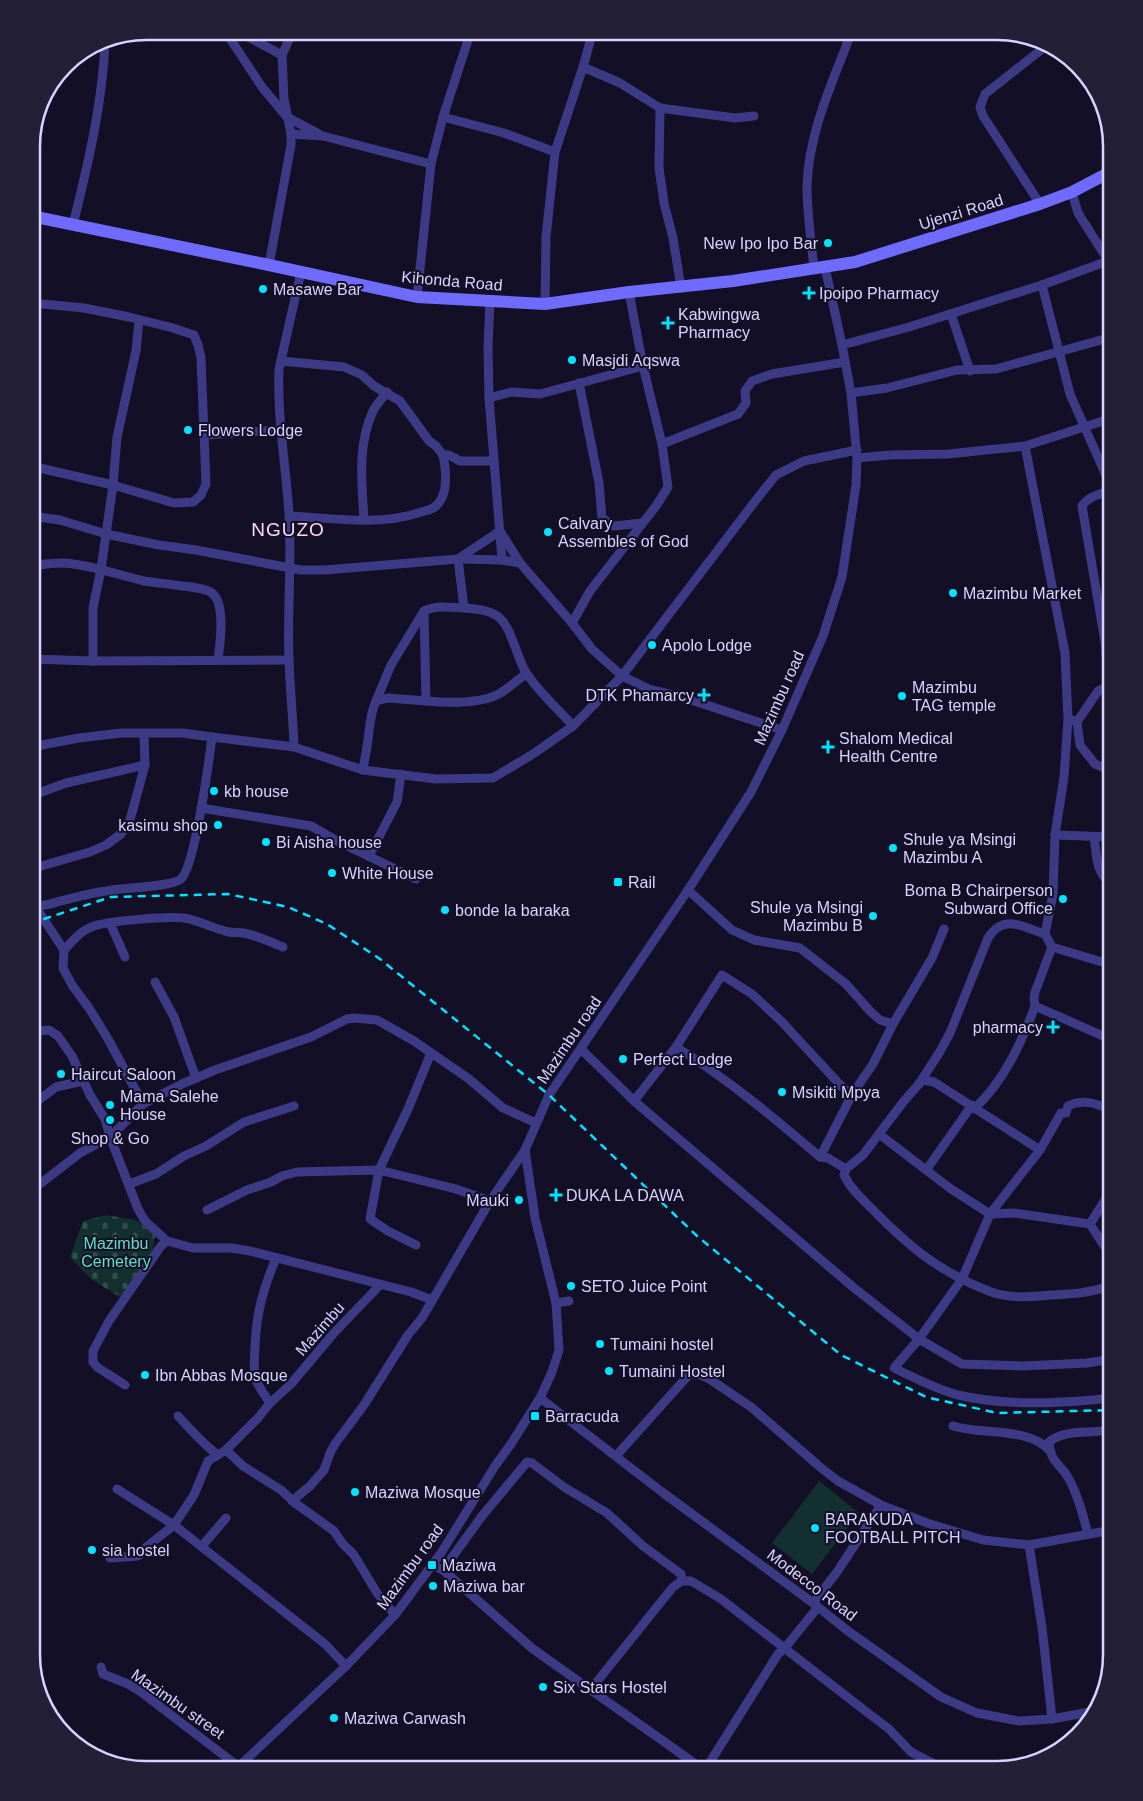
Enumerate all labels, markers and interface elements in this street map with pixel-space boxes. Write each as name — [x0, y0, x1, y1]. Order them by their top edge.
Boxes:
street label: Ujenzi Road — [917, 191, 1005, 233]
place label: New Ipo Ipo Bar — [703, 235, 819, 252]
marker: New Ipo Ipo Bar — [822, 237, 834, 249]
street label: Kihonda Road — [401, 268, 503, 294]
place label: Masawe Bar — [273, 281, 363, 298]
marker: Masawe Bar — [257, 283, 269, 295]
place label: Ipoipo Pharmacy — [819, 285, 939, 302]
marker: Ipoipo Pharmacy — [803, 287, 815, 299]
place label: Kabwingwa Pharmacy — [678, 306, 760, 341]
marker: Kabwingwa Pharmacy — [662, 317, 674, 329]
place label: Masjdi Aqswa — [582, 352, 680, 369]
marker: Masjdi Aqswa — [566, 354, 578, 366]
place label: Flowers Lodge — [198, 422, 303, 439]
marker: Flowers Lodge — [182, 424, 194, 436]
place label: Calvary Assembles of God — [558, 515, 689, 550]
district label: NGUZO — [251, 519, 325, 540]
marker: Calvary Assembles of God — [542, 526, 554, 538]
place label: Mazimbu Market — [963, 585, 1082, 602]
marker: Mazimbu Market — [947, 587, 959, 599]
place label: Apolo Lodge — [662, 637, 752, 654]
marker: Apolo Lodge — [646, 639, 658, 651]
street label: Mazimbu road — [751, 648, 807, 748]
place label: Mazimbu TAG temple — [912, 679, 996, 714]
place label: DTK Phamarcy — [586, 687, 694, 704]
marker: DTK Phamarcy — [698, 689, 710, 701]
marker: Mazimbu TAG temple — [896, 690, 908, 702]
place label: Shalom Medical Health Centre — [839, 730, 953, 765]
marker: Shalom Medical Health Centre — [821, 740, 835, 754]
place label: kb house — [224, 783, 289, 800]
marker: kb house — [208, 785, 220, 797]
place label: kasimu shop — [118, 817, 208, 834]
marker: kasimu shop — [212, 819, 224, 831]
place label: Shule ya Msingi Mazimbu A — [903, 831, 1016, 866]
place label: Bi Aisha house — [276, 834, 382, 851]
marker: Bi Aisha house — [260, 836, 272, 848]
marker: Shule ya Msingi Mazimbu A — [887, 842, 899, 854]
place label: White House — [342, 865, 434, 882]
marker: White House — [326, 867, 338, 879]
place label: Rail — [628, 874, 656, 891]
marker: Rail — [612, 876, 624, 888]
place label: Boma B Chairperson Subward Office — [904, 882, 1053, 917]
marker: Boma B Chairperson Subward Office — [1057, 893, 1069, 905]
place label: Shule ya Msingi Mazimbu B — [750, 899, 863, 934]
place label: bonde la baraka — [455, 902, 570, 919]
marker: bonde la baraka — [439, 904, 451, 916]
marker: Shule ya Msingi Mazimbu B — [867, 910, 879, 922]
street label: Mazimbu road — [534, 993, 604, 1087]
place label: pharmacy — [973, 1019, 1043, 1036]
marker: pharmacy — [1047, 1021, 1059, 1033]
place label: Perfect Lodge — [633, 1051, 733, 1068]
marker: Perfect Lodge — [617, 1053, 629, 1065]
place label: Haircut Saloon — [71, 1066, 176, 1083]
marker: Haircut Saloon — [55, 1068, 67, 1080]
place label: Msikiti Mpya — [792, 1084, 880, 1101]
marker: Msikiti Mpya — [776, 1086, 788, 1098]
place label: Mama Salehe House — [120, 1088, 219, 1123]
marker: Mama Salehe House — [104, 1099, 116, 1111]
marker: Shop & Go — [104, 1114, 116, 1126]
place label: Shop & Go — [71, 1130, 149, 1147]
place label: DUKA LA DAWA — [566, 1187, 684, 1204]
marker: DUKA LA DAWA — [550, 1189, 562, 1201]
place label: Mauki — [466, 1192, 509, 1209]
marker: Mauki — [513, 1194, 525, 1206]
park label: Mazimbu Cemetery — [81, 1235, 151, 1270]
place label: SETO Juice Point — [581, 1278, 708, 1295]
marker: SETO Juice Point — [565, 1280, 577, 1292]
street label: Mazimbu — [292, 1299, 348, 1359]
place label: Tumaini hostel — [610, 1336, 713, 1353]
marker: Tumaini hostel — [594, 1338, 606, 1350]
place label: Tumaini Hostel — [619, 1363, 725, 1380]
marker: Tumaini Hostel — [603, 1365, 615, 1377]
place label: Ibn Abbas Mosque — [155, 1367, 288, 1384]
marker: Ibn Abbas Mosque — [139, 1369, 151, 1381]
place label: Barracuda — [545, 1408, 619, 1425]
marker: Barracuda — [529, 1410, 541, 1422]
place label: Maziwa Mosque — [365, 1484, 481, 1501]
marker: Maziwa Mosque — [349, 1486, 361, 1498]
place label: BARAKUDA FOOTBALL PITCH — [825, 1511, 960, 1546]
street label: Mazimbu road — [373, 1521, 447, 1613]
marker: BARAKUDA FOOTBALL PITCH — [809, 1522, 821, 1534]
place label: sia hostel — [102, 1542, 170, 1559]
marker: sia hostel — [86, 1544, 98, 1556]
street label: Modecco Road — [764, 1546, 860, 1624]
place label: Maziwa — [442, 1557, 496, 1574]
marker: Maziwa — [426, 1559, 438, 1571]
place label: Maziwa bar — [443, 1578, 525, 1595]
marker: Maziwa bar — [427, 1580, 439, 1592]
street label: Mazimbu street — [128, 1666, 228, 1743]
place label: Six Stars Hostel — [553, 1679, 667, 1696]
marker: Six Stars Hostel — [537, 1681, 549, 1693]
place label: Maziwa Carwash — [344, 1710, 466, 1727]
marker: Maziwa Carwash — [328, 1712, 340, 1724]

